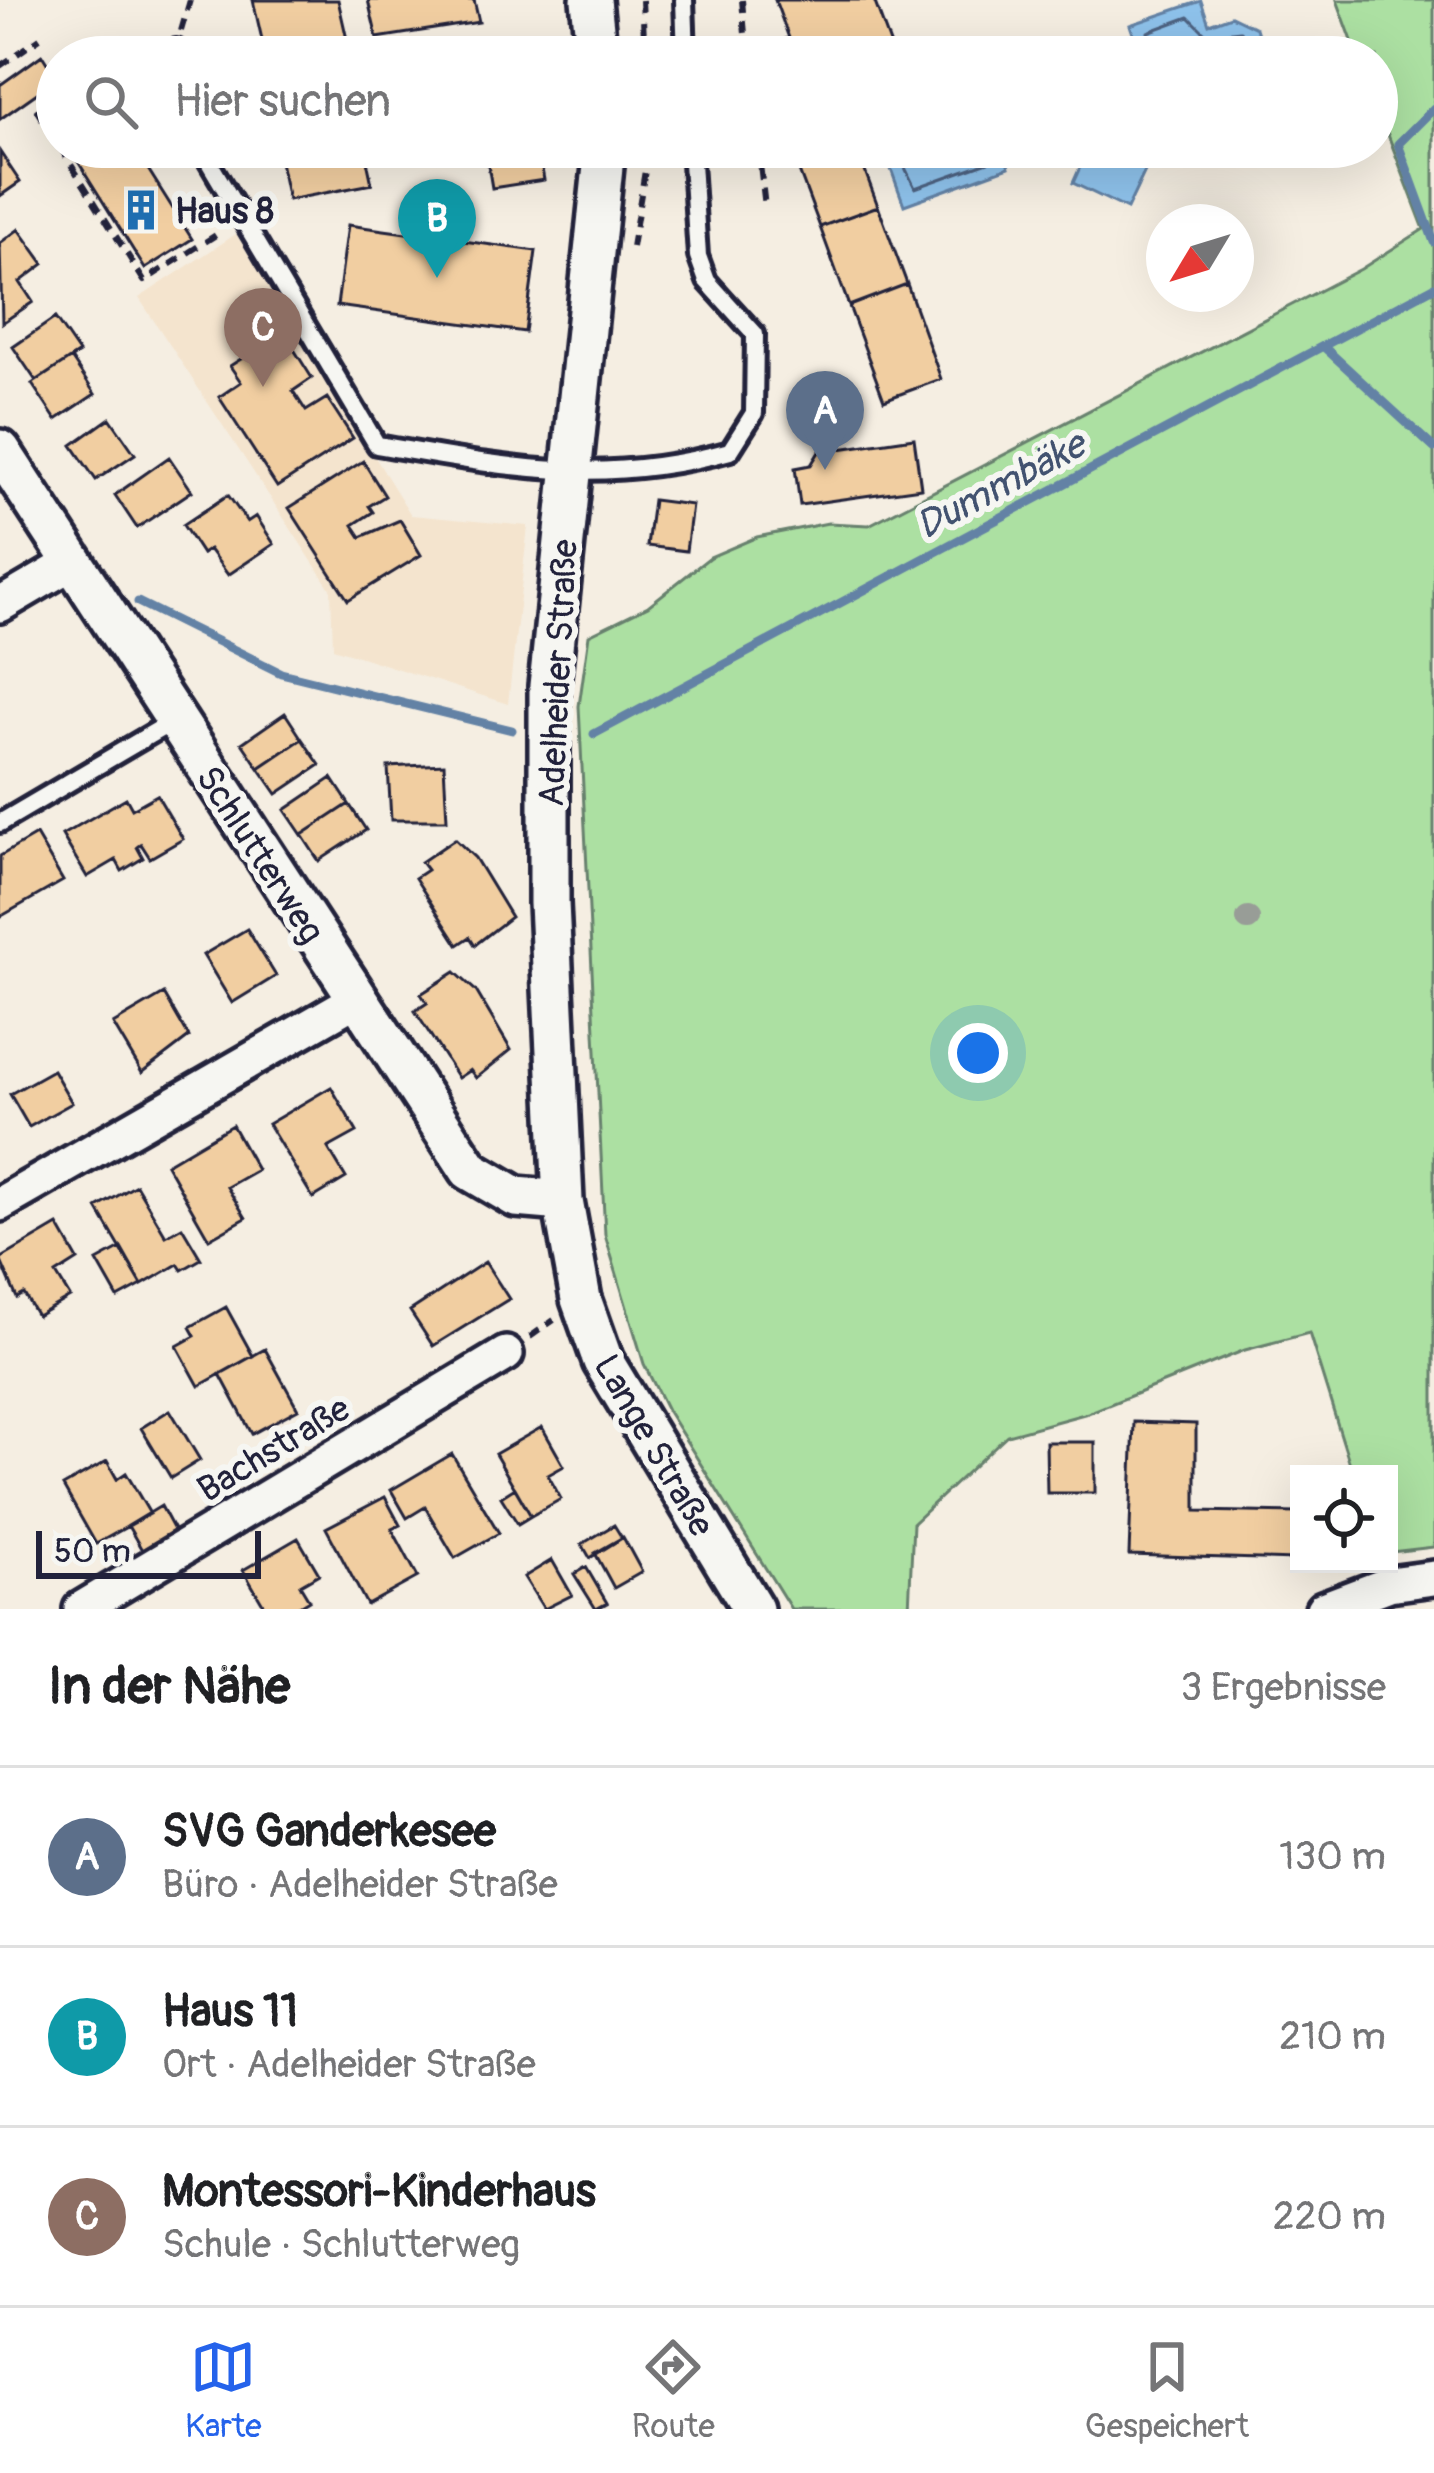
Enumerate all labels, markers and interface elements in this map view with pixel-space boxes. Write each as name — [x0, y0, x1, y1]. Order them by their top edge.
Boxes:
search box — [36, 36, 1398, 168]
icon: search — [78, 69, 144, 135]
text: Hier suchen — [174, 74, 391, 130]
pin: B — [398, 179, 476, 278]
building icon: Haus 8 — [118, 187, 164, 233]
place label: Haus 8 — [175, 189, 274, 234]
north arrow — [1146, 204, 1254, 312]
pin: C — [224, 288, 302, 387]
pin: A — [786, 371, 864, 470]
water label: Dummbäke — [908, 419, 1097, 550]
street label: Adelheider Straße — [529, 538, 588, 808]
street label: Schlutterweg — [186, 758, 334, 952]
your location — [948, 1023, 1008, 1083]
street label: Lange Straße — [584, 1347, 724, 1545]
street label: Bachstraße — [189, 1386, 358, 1512]
map controls — [1290, 1465, 1398, 1573]
button: locate — [1290, 1465, 1398, 1573]
scale bar — [36, 1525, 261, 1578]
text: 50 m — [54, 1531, 131, 1572]
text: In der Nähe — [48, 1655, 290, 1719]
text: 3 Ergebnisse — [1180, 1663, 1386, 1712]
text: SVG Ganderkesee — [162, 1804, 496, 1860]
text: A — [74, 1832, 100, 1881]
text: 130 m — [1279, 1832, 1386, 1881]
text: Büro · Adelheider Straße — [162, 1860, 558, 1909]
text: Haus 11 — [162, 1984, 298, 2040]
text: B — [76, 2012, 98, 2061]
text: 210 m — [1279, 2012, 1386, 2061]
text: Ort · Adelheider Straße — [162, 2040, 536, 2089]
text: Montessori-Kinderhaus — [162, 2164, 596, 2220]
text: C — [75, 2192, 99, 2241]
text: 220 m — [1273, 2192, 1386, 2241]
text: Schule · Schlutterweg — [162, 2220, 520, 2269]
tab: Karte — [185, 2334, 262, 2447]
tab: Route — [632, 2334, 715, 2447]
tab: Gespeichert — [1085, 2334, 1249, 2447]

